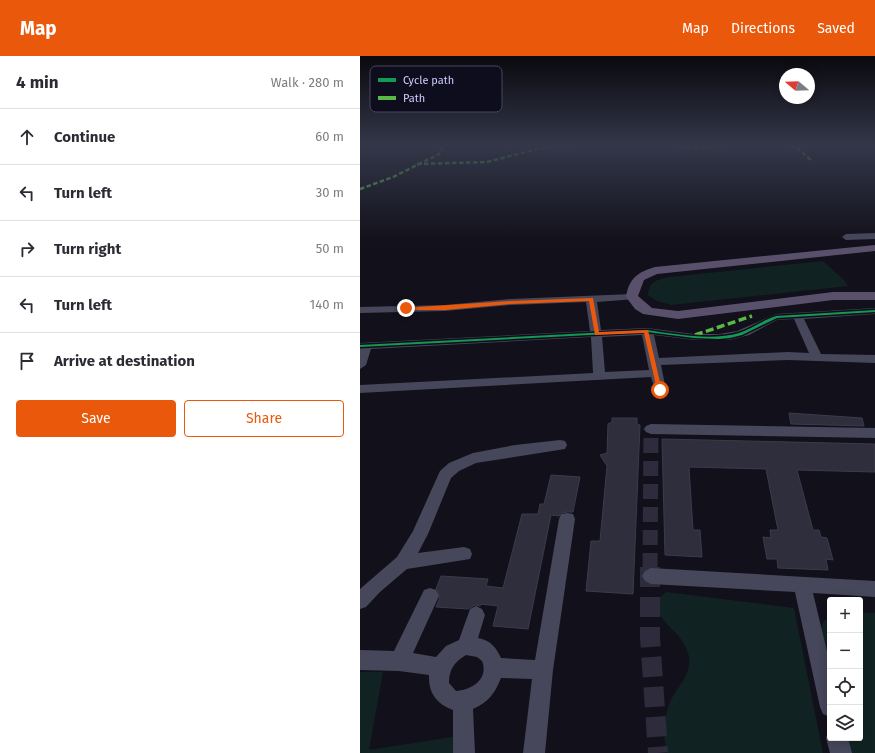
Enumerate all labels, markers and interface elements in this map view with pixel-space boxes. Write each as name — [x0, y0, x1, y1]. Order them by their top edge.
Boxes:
text: Map — [20, 17, 57, 40]
text: Map — [682, 20, 709, 37]
text: Directions — [731, 20, 795, 37]
text: Saved — [817, 20, 855, 37]
legend — [370, 66, 502, 112]
north arrow — [779, 68, 815, 104]
text: 4 min — [16, 72, 59, 93]
text: Cycle path — [403, 74, 454, 87]
text: Walk · 280 m — [271, 75, 344, 90]
text: Path — [403, 92, 425, 105]
icon: ahead — [16, 126, 38, 148]
text: Continue — [54, 128, 115, 146]
text: 60 m — [315, 129, 344, 144]
icon: left — [16, 182, 38, 204]
text: Turn left — [54, 184, 112, 202]
text: 30 m — [316, 185, 344, 200]
icon: right — [16, 238, 38, 260]
text: Turn right — [54, 240, 121, 258]
text: 50 m — [316, 241, 344, 256]
icon: left — [16, 294, 38, 316]
text: Turn left — [54, 296, 112, 314]
text: 140 m — [310, 297, 344, 312]
route end — [397, 299, 415, 317]
icon: arrive — [16, 350, 38, 372]
text: Arrive at destination — [54, 352, 195, 370]
route start — [651, 381, 669, 399]
button: Save — [16, 400, 176, 437]
button: Share — [184, 400, 344, 437]
map controls — [827, 597, 863, 741]
button: + — [827, 597, 863, 633]
button: − — [827, 633, 863, 669]
button: locate — [827, 669, 863, 705]
button: layers — [827, 705, 863, 741]

